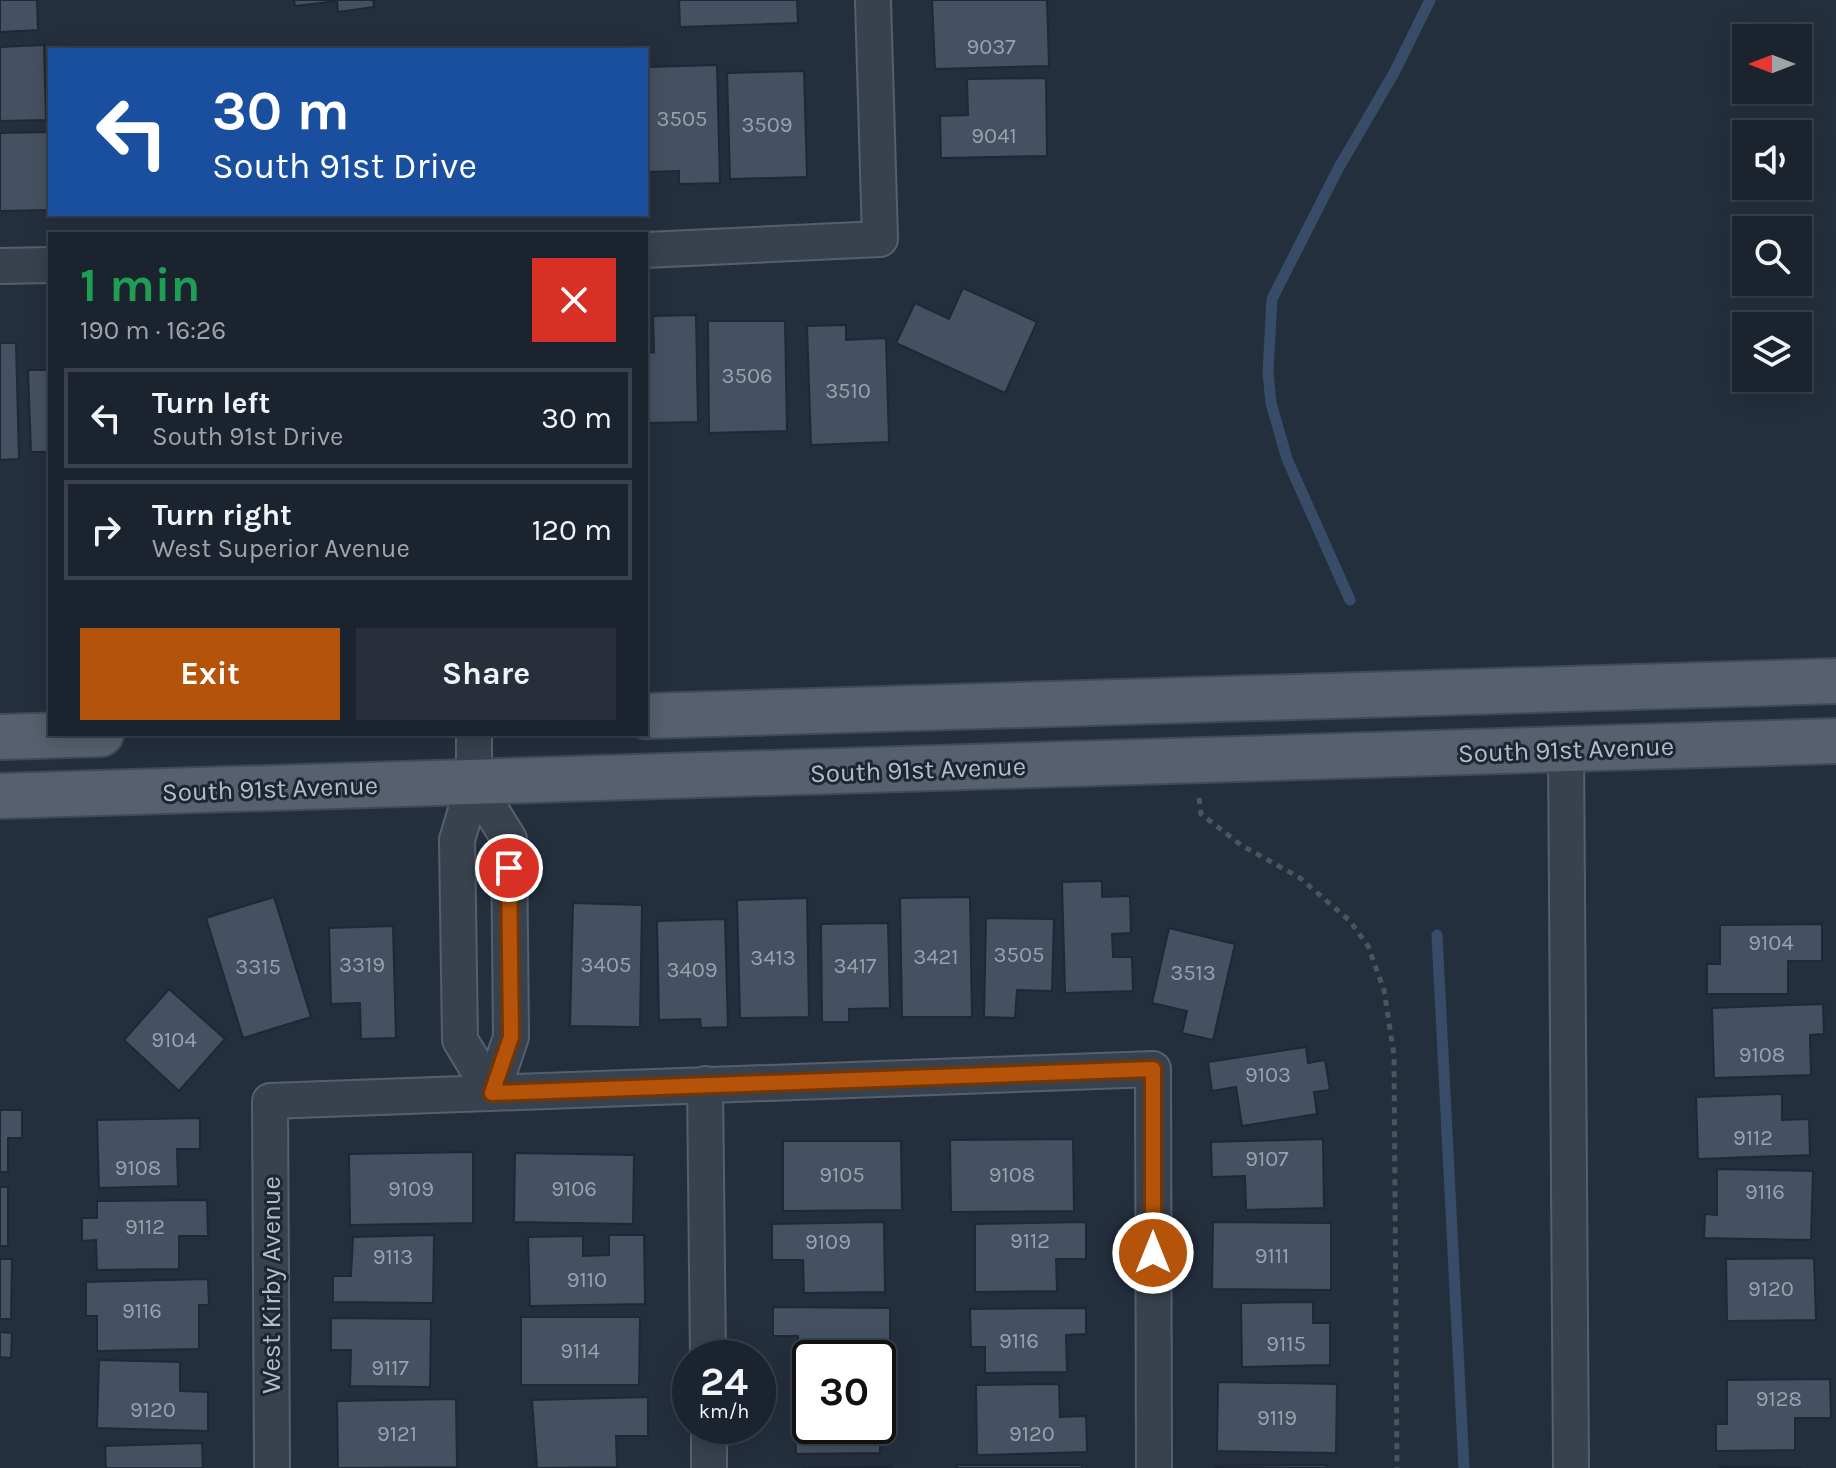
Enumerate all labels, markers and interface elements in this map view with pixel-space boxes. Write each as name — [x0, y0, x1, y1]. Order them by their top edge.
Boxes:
north arrow — [1732, 24, 1812, 104]
map controls — [1732, 24, 1812, 392]
house number: 9037 — [966, 34, 1016, 60]
text: 30 m — [212, 78, 350, 143]
icon: left — [80, 80, 184, 184]
house number: 3505 — [657, 106, 707, 132]
house number: 3509 — [741, 112, 793, 138]
button: sound — [1732, 120, 1812, 200]
house number: 9041 — [971, 123, 1017, 149]
text: South 91st Drive — [212, 145, 477, 187]
button: search — [1732, 216, 1812, 296]
text: 1 min — [80, 257, 200, 313]
button: close — [532, 258, 616, 342]
button: layers — [1732, 312, 1812, 392]
text: 190 m · 16:26 — [80, 315, 226, 346]
house number: 3506 — [721, 363, 773, 389]
house number: 3510 — [825, 378, 871, 404]
text: Turn left — [152, 385, 270, 421]
icon: left — [84, 396, 128, 440]
text: 30 m — [541, 400, 612, 436]
text: South 91st Drive — [152, 421, 343, 452]
text: Turn right — [152, 497, 292, 533]
icon: right — [84, 508, 128, 552]
text: 120 m — [532, 512, 612, 548]
text: West Superior Avenue — [152, 533, 410, 564]
button: Exit — [80, 628, 340, 720]
button: Share — [356, 628, 616, 720]
street label: South 91st Avenue — [1457, 731, 1675, 769]
street label: South 91st Avenue — [809, 751, 1027, 789]
street label: South 91st Avenue — [161, 770, 379, 808]
pin — [475, 834, 543, 902]
icon: arrive — [487, 846, 531, 890]
house number: 9104 — [1748, 930, 1794, 956]
house number: 3505 — [994, 942, 1044, 968]
house number: 3421 — [913, 944, 959, 970]
house number: 3413 — [750, 945, 796, 971]
house number: 3319 — [339, 952, 385, 978]
house number: 3405 — [581, 952, 631, 978]
house number: 3417 — [834, 953, 876, 979]
house number: 3315 — [235, 954, 281, 980]
house number: 3409 — [666, 957, 718, 983]
house number: 3513 — [1170, 960, 1216, 986]
house number: 9104 — [151, 1027, 197, 1053]
house number: 9108 — [1739, 1042, 1785, 1068]
house number: 9103 — [1245, 1062, 1291, 1088]
house number: 9112 — [1733, 1125, 1773, 1151]
house number: 9107 — [1245, 1146, 1289, 1172]
house number: 9108 — [115, 1155, 161, 1181]
house number: 9105 — [819, 1162, 865, 1188]
house number: 9108 — [989, 1162, 1035, 1188]
street label: West Kirby Avenue — [256, 1176, 287, 1394]
house number: 9109 — [388, 1176, 434, 1202]
house number: 9106 — [551, 1176, 597, 1202]
house number: 9116 — [1745, 1179, 1785, 1205]
position arrow — [1111, 1211, 1195, 1295]
house number: 9112 — [125, 1214, 165, 1240]
house number: 9112 — [1010, 1228, 1050, 1254]
house number: 9109 — [805, 1229, 851, 1255]
house number: 9111 — [1255, 1243, 1289, 1269]
house number: 9113 — [373, 1244, 413, 1270]
house number: 9110 — [567, 1267, 607, 1293]
house number: 9120 — [1748, 1276, 1794, 1302]
house number: 9116 — [122, 1298, 162, 1324]
house number: 9116 — [999, 1328, 1039, 1354]
house number: 9115 — [1266, 1331, 1306, 1357]
house number: 9114 — [560, 1338, 600, 1364]
speed limit sign: 30 — [792, 1340, 896, 1444]
house number: 9117 — [371, 1355, 409, 1381]
text: 24 — [700, 1358, 748, 1405]
house number: 9128 — [1756, 1386, 1802, 1412]
house number: 9120 — [130, 1397, 176, 1423]
text: km/h — [699, 1400, 749, 1423]
house number: 9119 — [1257, 1405, 1297, 1431]
house number: 9121 — [377, 1421, 417, 1447]
house number: 9120 — [1009, 1421, 1055, 1447]

